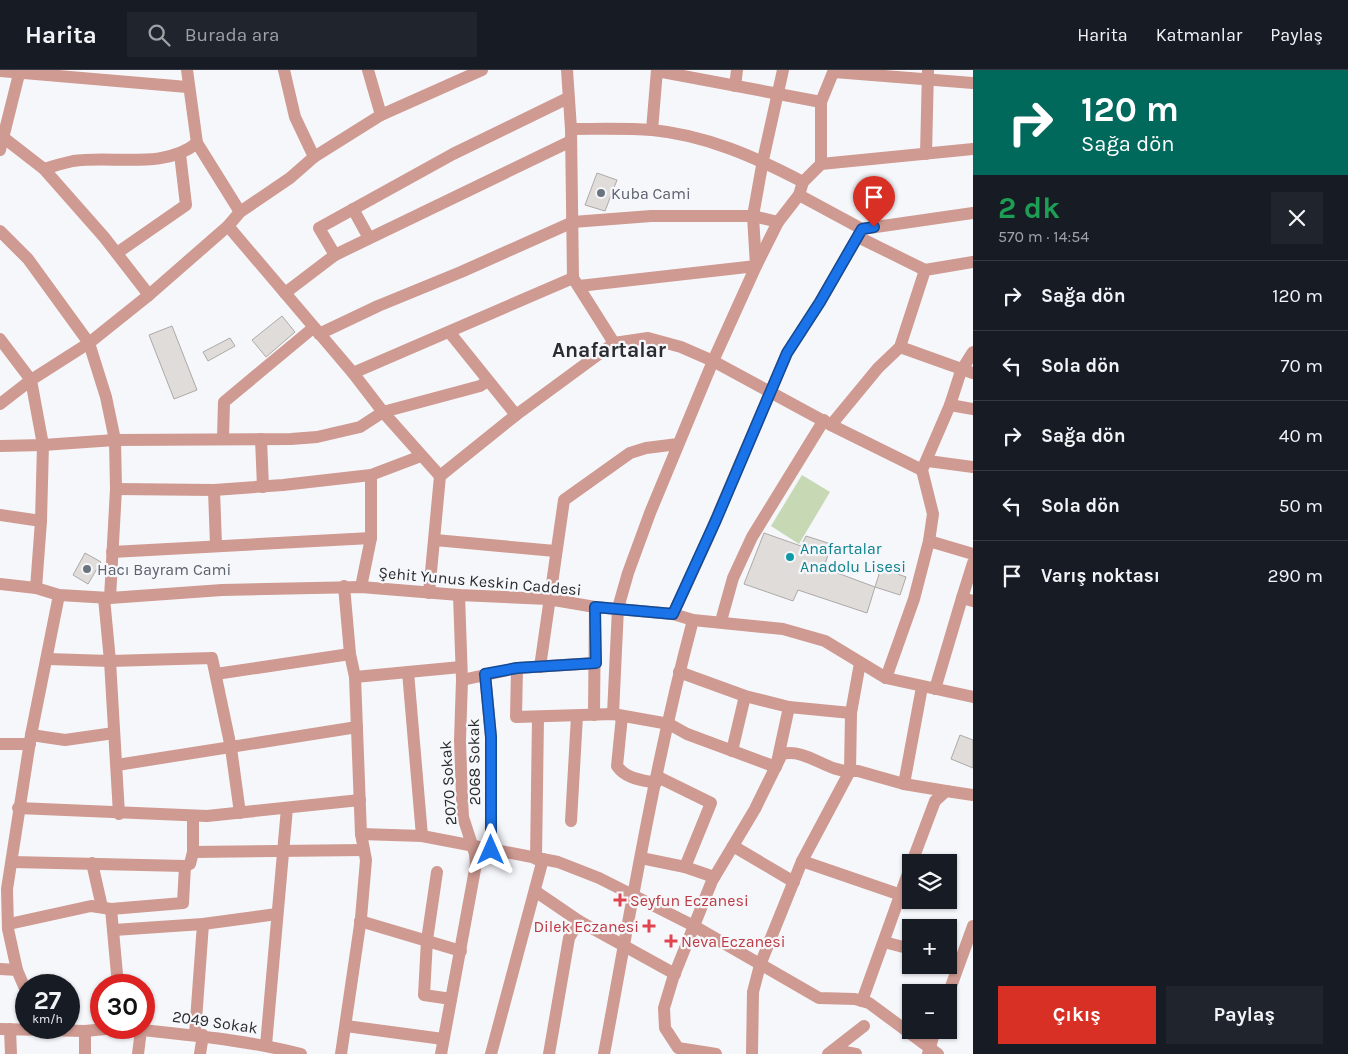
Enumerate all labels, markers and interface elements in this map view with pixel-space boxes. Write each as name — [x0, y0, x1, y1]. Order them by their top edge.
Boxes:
search box — [127, 12, 477, 57]
text: Harita — [25, 21, 97, 49]
icon: search — [145, 21, 173, 49]
text: Burada ara — [185, 24, 279, 46]
text: Harita — [1077, 24, 1128, 46]
text: Katmanlar — [1156, 24, 1242, 46]
text: Paylaş — [1270, 24, 1323, 46]
text: 120 m — [1081, 89, 1179, 130]
icon: right — [998, 90, 1063, 155]
text: Sağa dön — [1081, 131, 1175, 157]
pin — [853, 176, 895, 227]
icon: arrive — [860, 183, 888, 211]
place label: Kuba Cami — [611, 184, 691, 203]
marker: Kuba Cami — [595, 187, 607, 199]
text: 2 dk — [998, 190, 1060, 226]
button: close — [1271, 192, 1323, 244]
text: 570 m · 14:54 — [998, 227, 1089, 246]
icon: right — [998, 282, 1026, 310]
text: Sağa dön — [1041, 285, 1125, 307]
text: 120 m — [1272, 285, 1323, 307]
district label: Anafartalar — [552, 338, 667, 362]
icon: left — [998, 352, 1026, 380]
text: Sola dön — [1041, 355, 1120, 377]
text: 70 m — [1281, 355, 1323, 377]
icon: right — [998, 422, 1026, 450]
text: Sağa dön — [1041, 425, 1125, 447]
text: 40 m — [1279, 425, 1323, 447]
icon: left — [998, 492, 1026, 520]
text: Sola dön — [1041, 495, 1120, 517]
text: 50 m — [1279, 495, 1323, 517]
place label: Anafartalar Anadolu Lisesi — [800, 539, 906, 576]
marker: Anafartalar Anadolu Lisesi — [784, 551, 796, 563]
place label: Hacı Bayram Cami — [97, 560, 231, 579]
icon: arrive — [998, 562, 1026, 590]
marker: Hacı Bayram Cami — [81, 563, 93, 575]
street label: Şehit Yunus Keskin Caddesi — [378, 563, 582, 599]
text: Varış noktası — [1041, 565, 1160, 587]
text: 290 m — [1267, 565, 1323, 587]
street label: 2068 Sokak — [464, 718, 484, 806]
street label: 2070 Sokak — [436, 740, 460, 826]
position arrow — [464, 823, 516, 875]
map controls — [902, 854, 957, 1039]
button: layers — [902, 854, 957, 909]
place label: Seyfun Eczanesi — [630, 891, 749, 910]
marker: Seyfun Eczanesi — [614, 894, 626, 906]
place label: Dilek Eczanesi — [533, 917, 639, 936]
button: + — [902, 919, 957, 974]
marker: Dilek Eczanesi — [643, 920, 655, 932]
place label: Neva Eczanesi — [681, 932, 786, 951]
marker: Neva Eczanesi — [665, 935, 677, 947]
speed limit sign: 30 — [90, 974, 155, 1039]
button: − — [902, 984, 957, 1039]
text: 27 — [34, 986, 61, 1015]
button: Çıkış — [998, 986, 1156, 1044]
button: Paylaş — [1166, 986, 1323, 1044]
street label: 2049 Sokak — [171, 1007, 259, 1037]
text: km/h — [32, 1012, 63, 1026]

